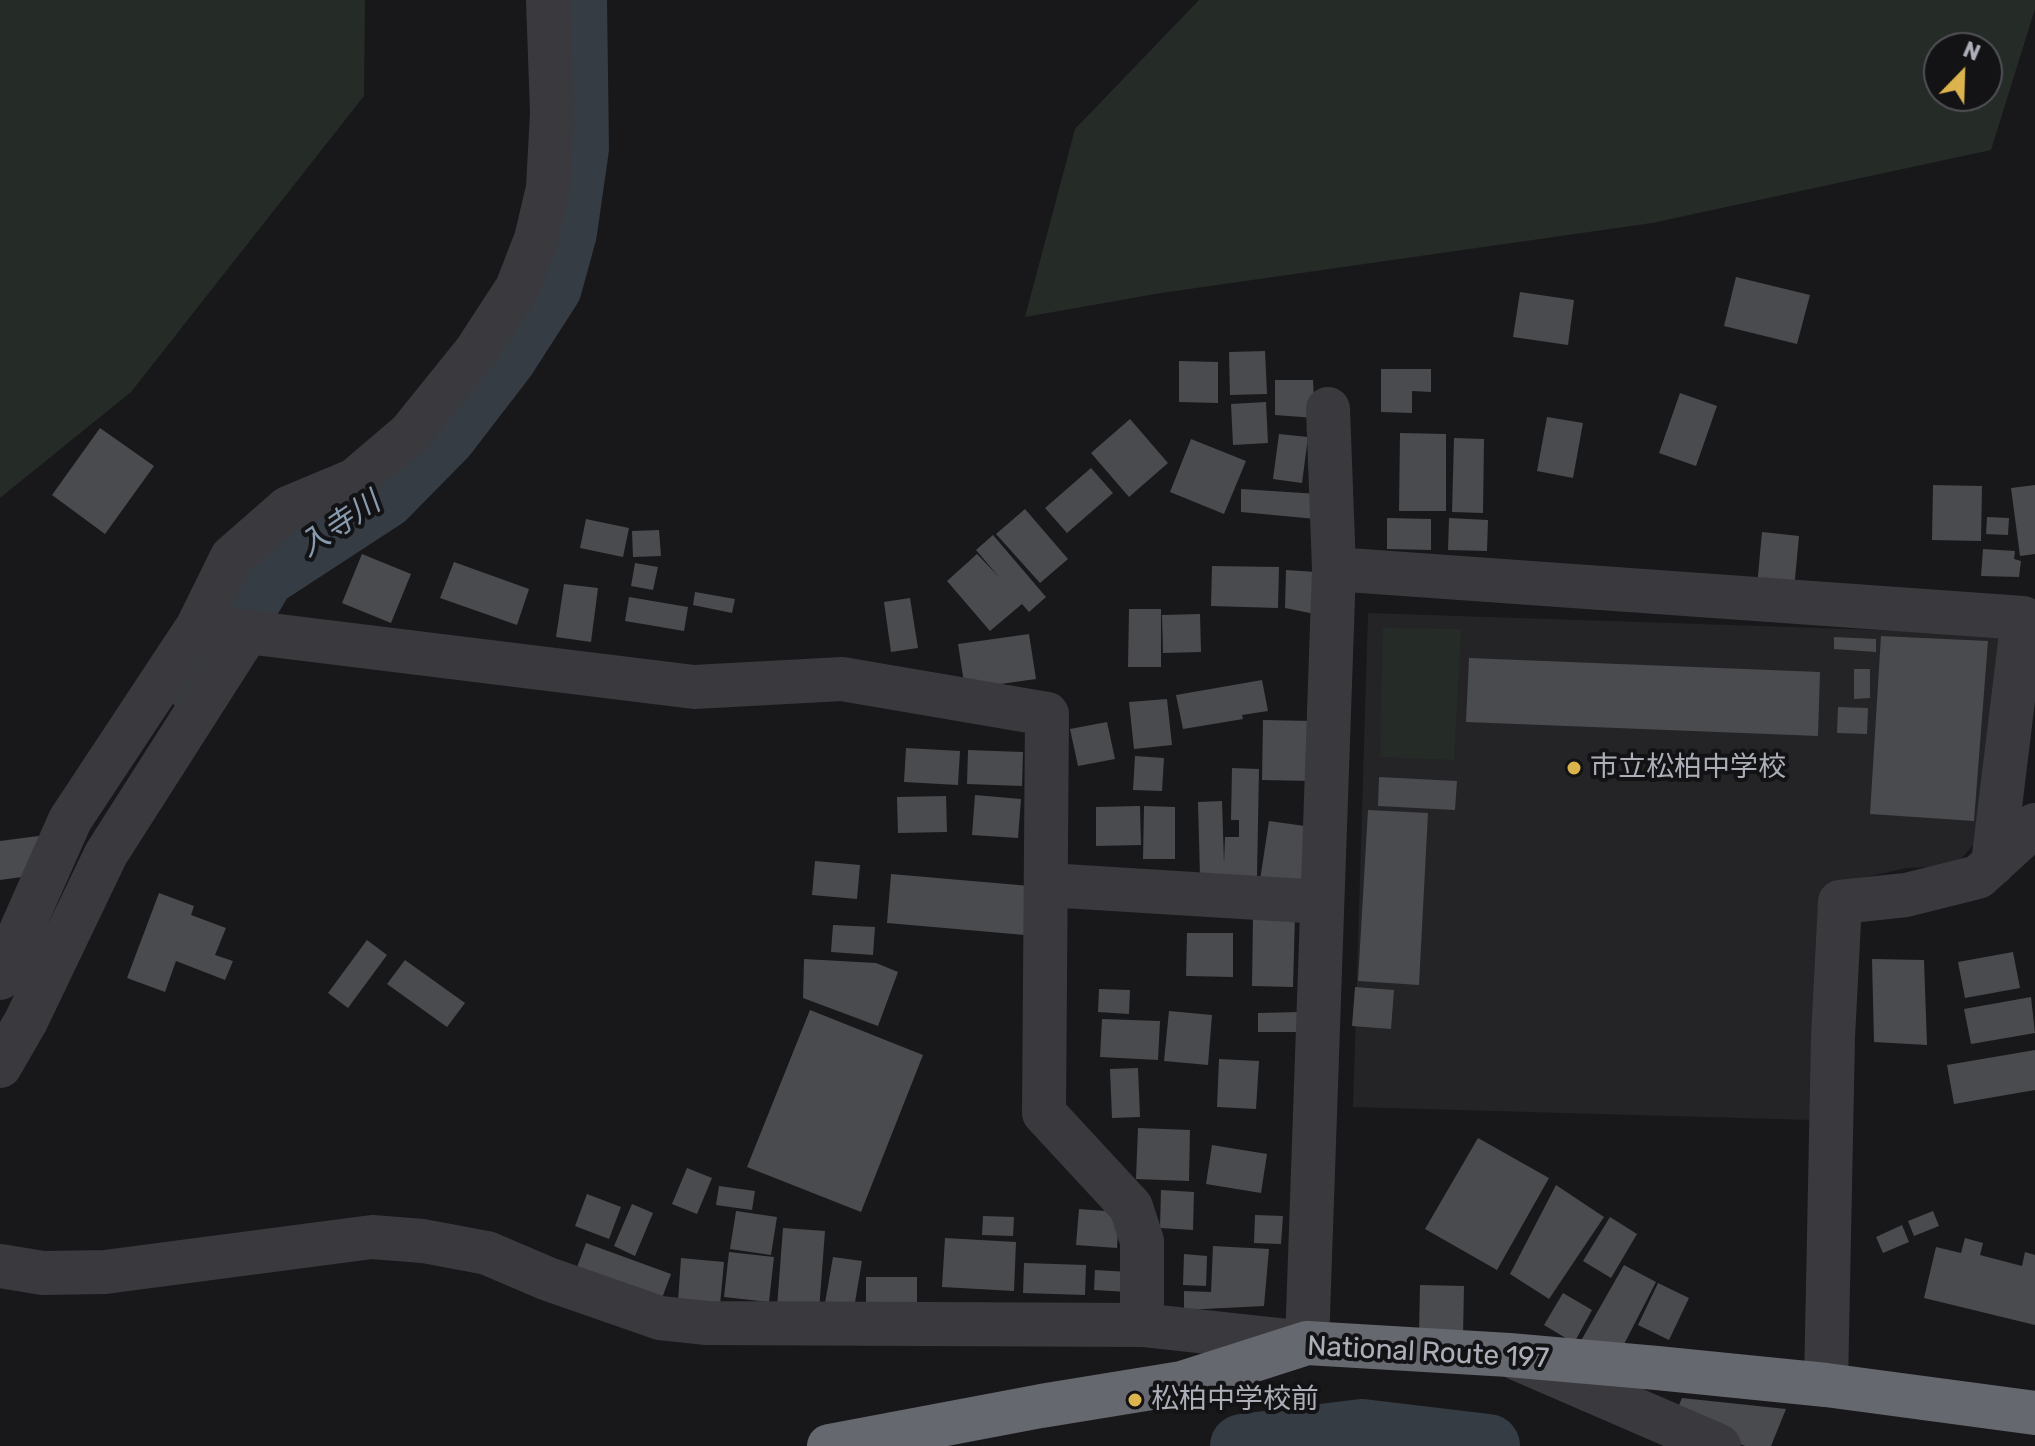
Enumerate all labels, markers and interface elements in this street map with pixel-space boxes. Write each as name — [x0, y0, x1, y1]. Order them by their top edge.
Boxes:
north arrow — [1923, 32, 2003, 112]
text: N — [1959, 36, 1984, 67]
water label: 入寺川 — [293, 485, 387, 565]
place label: 市立松柏中学校 — [1590, 751, 1786, 785]
marker: 市立松柏中学校 — [1565, 759, 1583, 777]
street label: National Route 197 — [1306, 1330, 1550, 1376]
place label: 松柏中学校前 — [1151, 1383, 1319, 1417]
marker: 松柏中学校前 — [1126, 1391, 1144, 1409]

